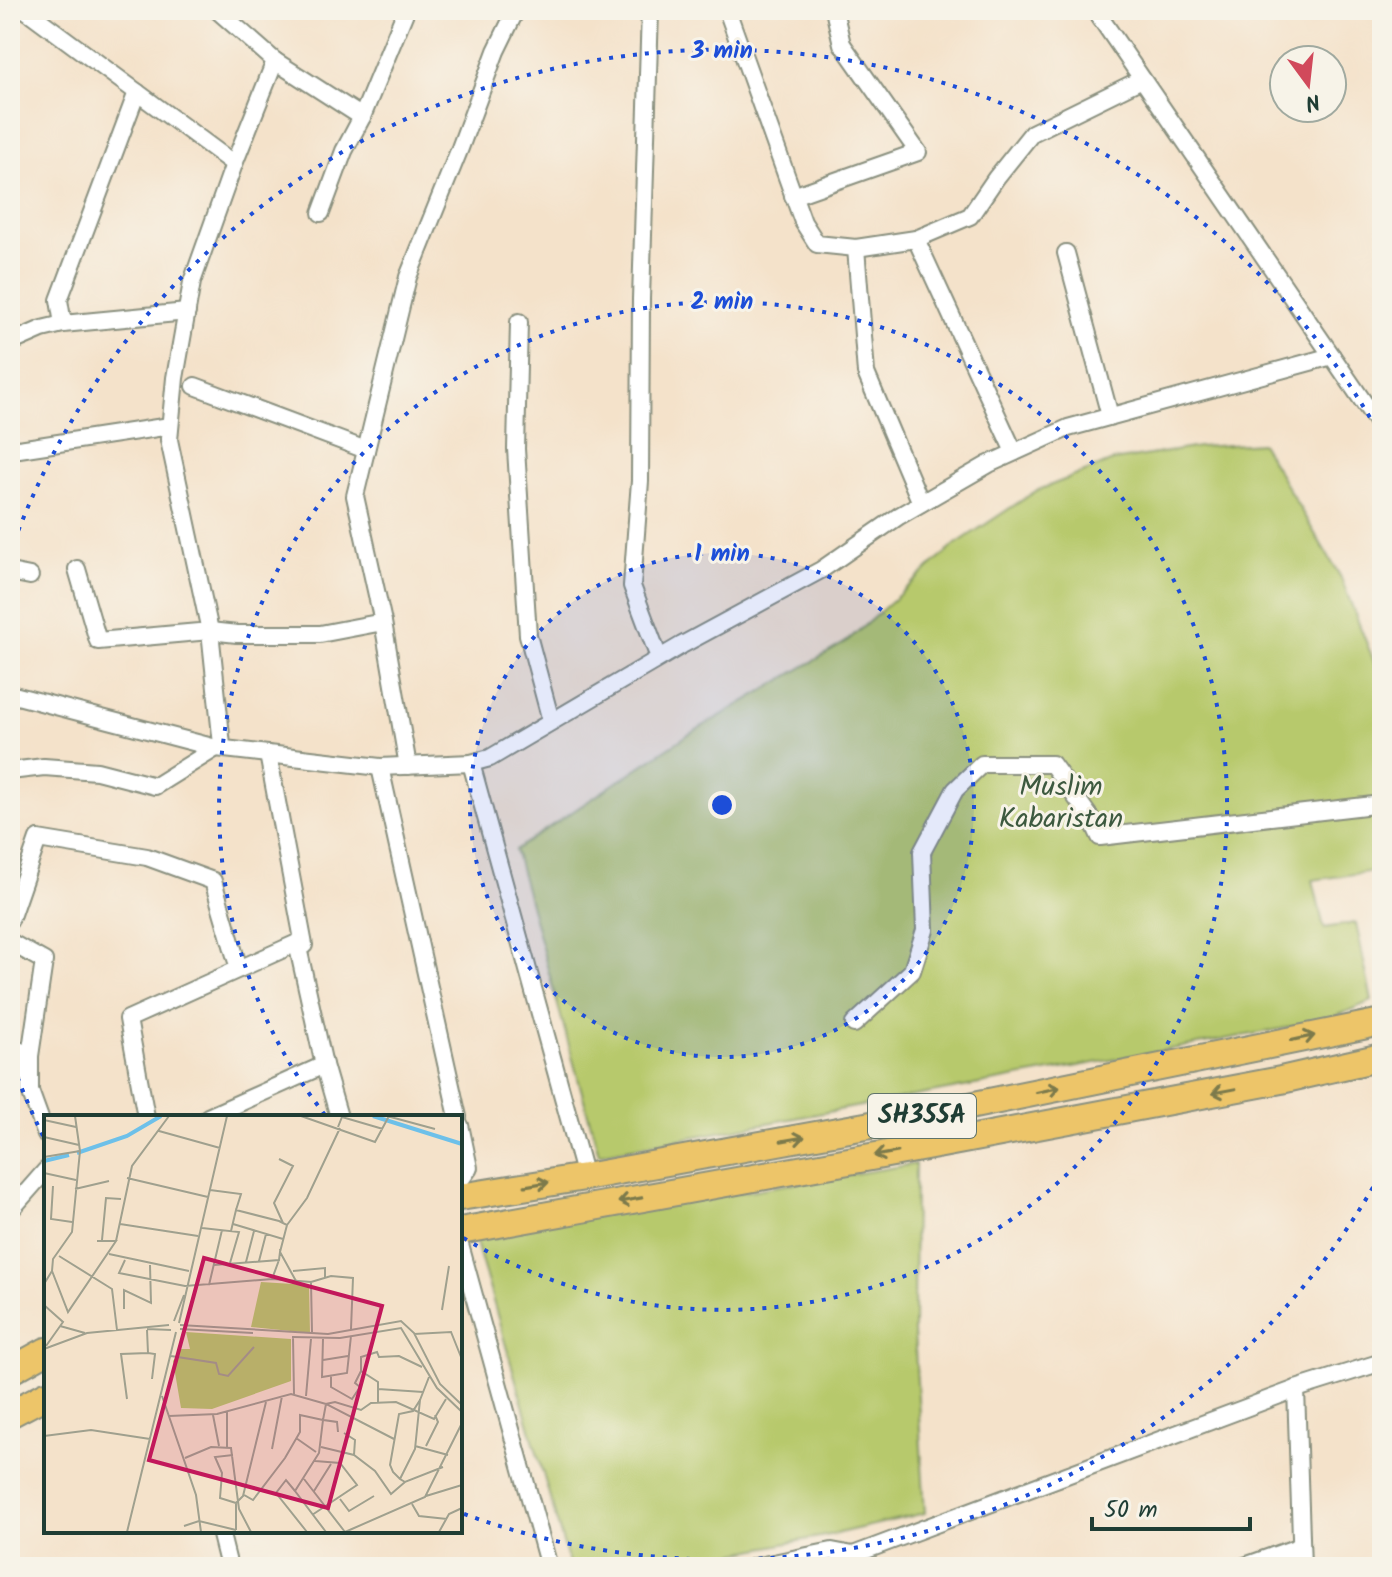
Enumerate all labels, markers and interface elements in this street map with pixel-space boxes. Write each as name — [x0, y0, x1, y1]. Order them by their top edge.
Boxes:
text: 3 min — [690, 32, 753, 71]
north arrow — [1268, 44, 1348, 124]
text: N — [1301, 82, 1324, 120]
text: 2 min — [691, 283, 753, 322]
text: 1 min — [694, 535, 750, 574]
park label: Muslim Kabaristan — [999, 765, 1123, 842]
centre of rings — [708, 791, 736, 819]
one-way arrow — [1290, 1030, 1315, 1045]
one-way arrow — [1035, 1082, 1061, 1097]
one-way arrow — [1211, 1084, 1237, 1099]
road number: SH355A — [868, 1094, 976, 1138]
inset map — [44, 1115, 462, 1533]
one-way arrow — [780, 1131, 805, 1146]
one-way arrow — [873, 1148, 899, 1163]
one-way arrow — [524, 1176, 549, 1191]
one-way arrow — [617, 1193, 643, 1208]
scale bar — [1092, 1481, 1250, 1531]
text: 50 m — [1104, 1491, 1158, 1530]

